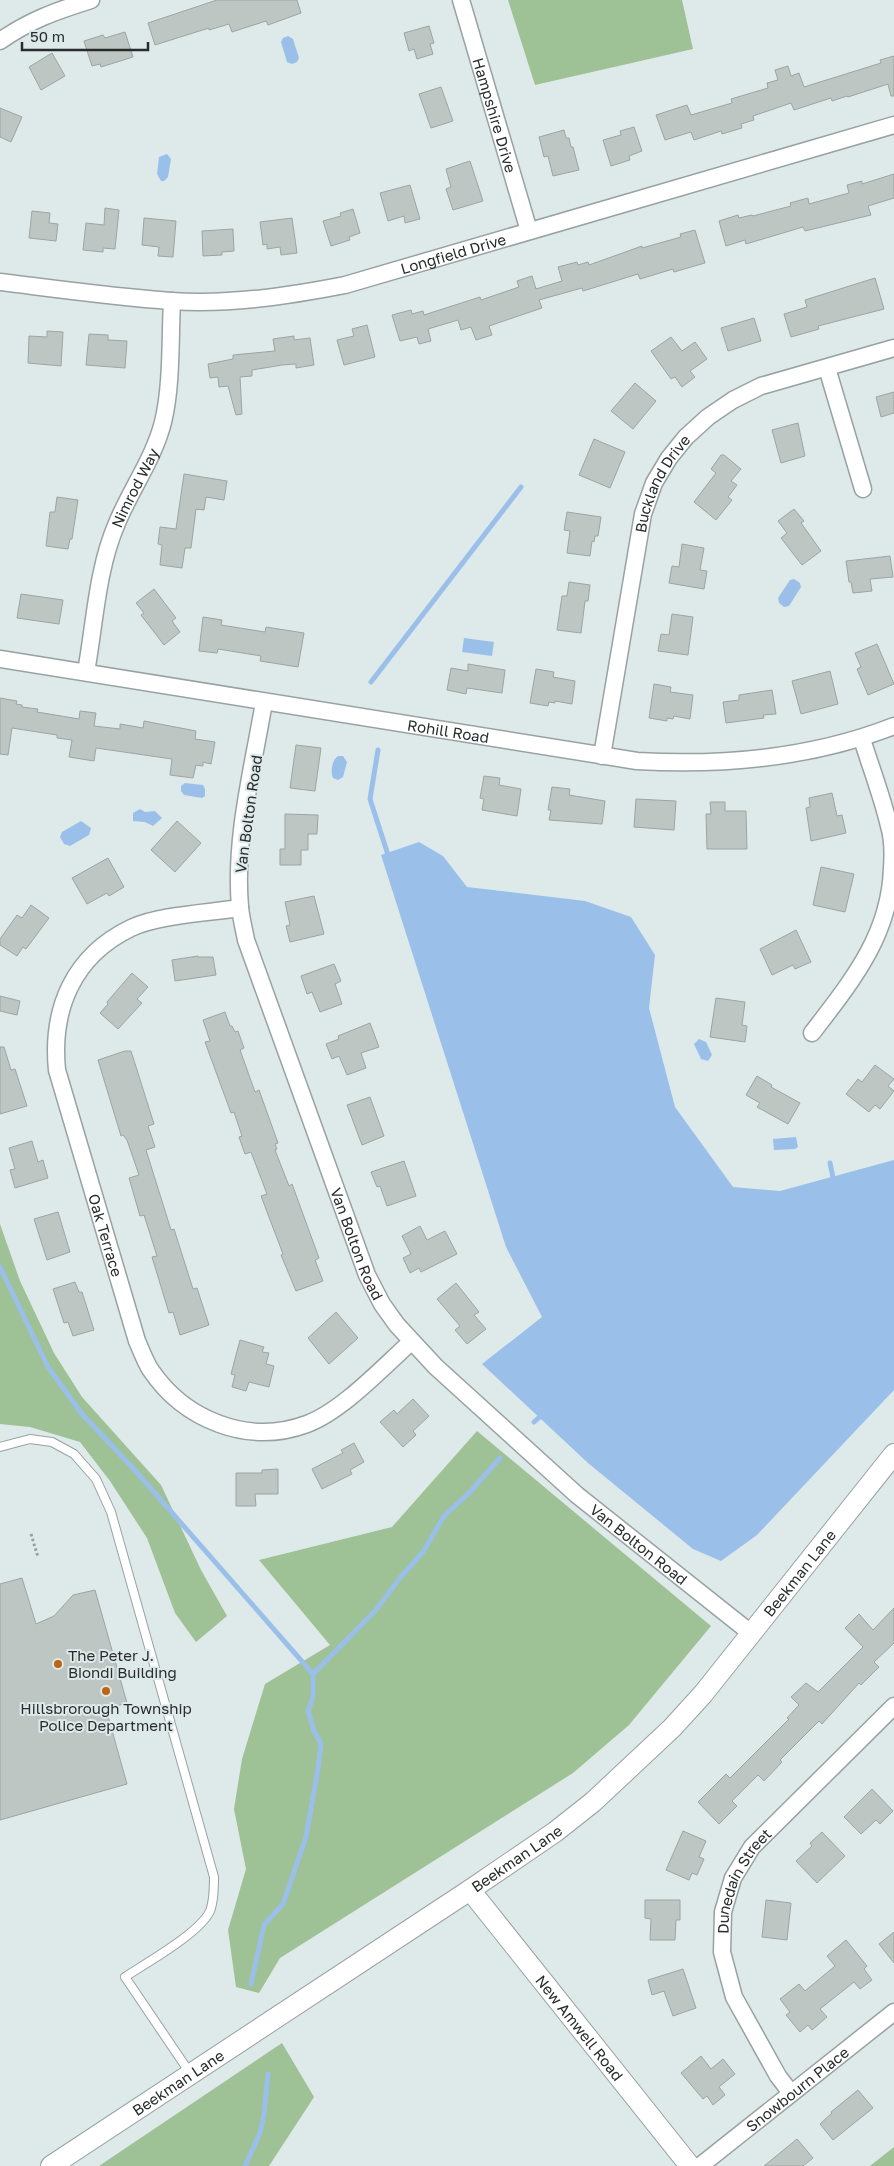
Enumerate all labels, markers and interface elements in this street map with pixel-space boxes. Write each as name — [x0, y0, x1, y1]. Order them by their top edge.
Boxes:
scale bar — [22, 20, 149, 52]
text: 50 m — [30, 27, 65, 45]
street label: Hampshire Drive — [469, 55, 520, 175]
street label: Longfield Drive — [398, 229, 508, 277]
street label: Buckland Drive — [631, 431, 694, 534]
street label: Nimrod Way — [107, 445, 162, 530]
street label: Rohill Road — [406, 715, 490, 746]
street label: Van Bolton Road — [231, 754, 265, 874]
street label: Van Bolton Road — [327, 1185, 387, 1303]
street label: Oak Terrace — [85, 1192, 127, 1279]
street label: Van Bolton Road — [587, 1500, 691, 1588]
street label: Beekman Lane — [759, 1526, 840, 1620]
place label: The Peter J. Biondi Building — [68, 1646, 177, 1681]
marker: The Peter J. Biondi Building — [52, 1658, 64, 1670]
marker: Hillsbrorough Township Police Department — [100, 1685, 112, 1697]
place label: Hillsbrorough Township Police Department — [20, 1699, 192, 1734]
street label: Beekman Lane — [468, 1821, 566, 1896]
street label: Dunedain Street — [713, 1824, 775, 1934]
street label: New Amwell Road — [532, 1971, 627, 2084]
street label: Snowbourn Place — [742, 2042, 852, 2135]
street label: Beekman Lane — [129, 2046, 227, 2119]

